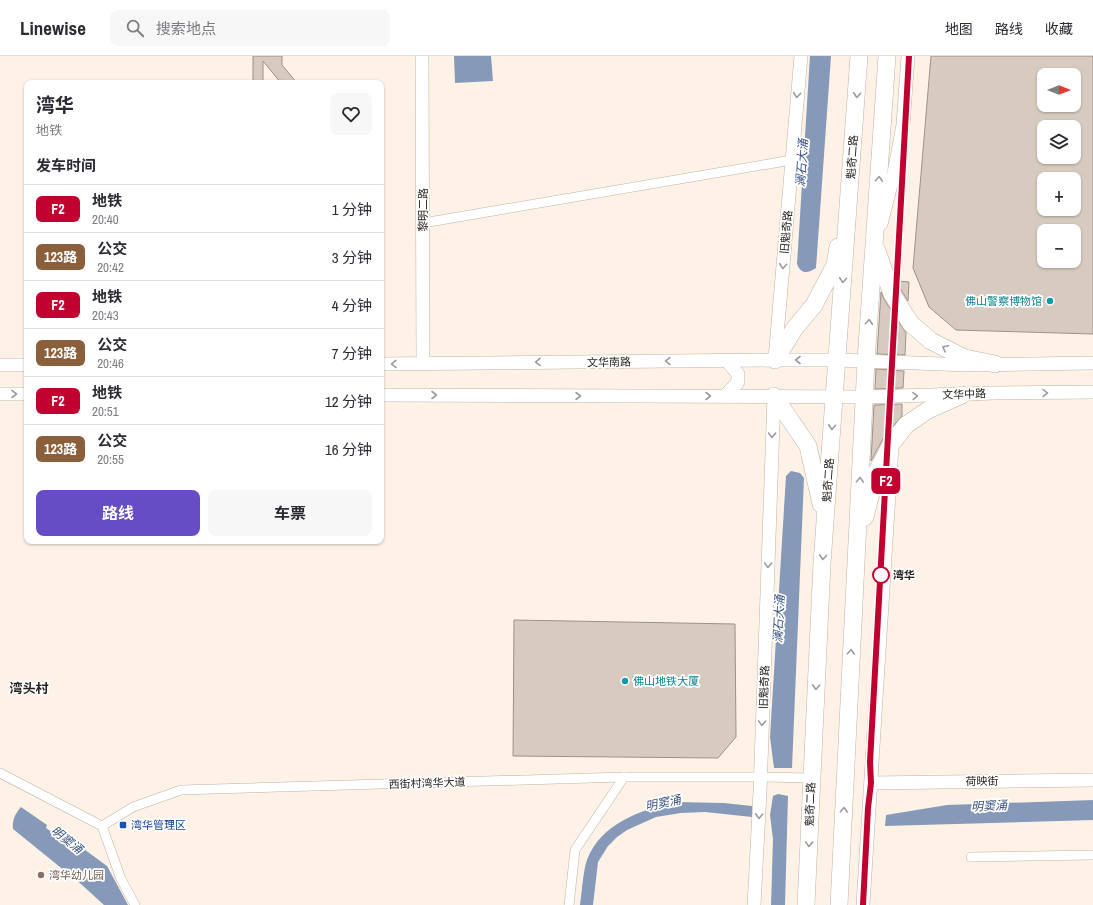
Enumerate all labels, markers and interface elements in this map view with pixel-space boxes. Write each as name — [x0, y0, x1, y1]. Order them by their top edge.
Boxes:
search box — [110, 10, 390, 46]
text: Linewise — [20, 15, 86, 41]
icon: search — [124, 17, 146, 39]
text: 搜索地点 — [156, 18, 216, 39]
text: 地图 — [945, 20, 973, 38]
text: 路线 — [995, 20, 1023, 38]
text: 收藏 — [1045, 20, 1073, 38]
north arrow — [1037, 68, 1081, 112]
map controls — [1037, 68, 1081, 268]
text: 湾华 — [36, 92, 74, 118]
one-way arrow — [793, 92, 802, 98]
one-way arrow — [852, 92, 861, 98]
button: heart — [330, 93, 372, 135]
button: layers — [1037, 120, 1081, 164]
text: 地铁 — [36, 122, 62, 139]
street label: 魁奇二路 — [843, 135, 861, 179]
water label: 澜石大涌 — [792, 137, 812, 188]
text: 发车时间 — [36, 155, 96, 176]
button: + — [1037, 172, 1081, 216]
one-way arrow — [875, 176, 884, 182]
street label: 黎明二路 — [416, 188, 430, 232]
text: 地铁 — [92, 190, 122, 211]
text: 1 分钟 — [332, 199, 372, 220]
text: F2 — [51, 200, 65, 218]
street label: 旧魁奇路 — [777, 209, 795, 255]
text: 20:40 — [92, 211, 119, 228]
button: − — [1037, 224, 1081, 268]
text: 公交 — [97, 238, 127, 259]
text: 3 分钟 — [332, 247, 372, 268]
text: 123路 — [44, 248, 77, 266]
text: 20:42 — [97, 259, 124, 276]
one-way arrow — [778, 263, 787, 269]
one-way arrow — [839, 277, 848, 283]
text: 地铁 — [92, 286, 122, 307]
place label: 佛山警察博物馆 — [965, 294, 1042, 308]
text: 4 分钟 — [332, 295, 372, 316]
text: F2 — [51, 296, 65, 314]
marker: 佛山警察博物馆 — [1045, 296, 1055, 306]
text: 20:43 — [92, 307, 119, 324]
one-way arrow — [864, 319, 873, 325]
text: 公交 — [97, 334, 127, 355]
text: 7 分钟 — [332, 343, 372, 364]
text: 123路 — [44, 344, 77, 362]
one-way arrow — [941, 345, 949, 353]
text: 20:46 — [97, 355, 124, 372]
street label: 文华南路 — [587, 355, 631, 369]
one-way arrow — [795, 356, 801, 364]
one-way arrow — [665, 357, 671, 365]
one-way arrow — [535, 358, 541, 366]
one-way arrow — [391, 360, 397, 368]
text: 地铁 — [92, 382, 122, 403]
street label: 文华中路 — [942, 386, 986, 402]
one-way arrow — [1042, 389, 1048, 397]
one-way arrow — [11, 390, 17, 398]
text: 12 分钟 — [325, 391, 372, 412]
one-way arrow — [431, 391, 437, 399]
text: F2 — [51, 392, 65, 410]
one-way arrow — [575, 392, 581, 400]
one-way arrow — [705, 392, 711, 400]
one-way arrow — [912, 392, 918, 400]
text: 20:51 — [92, 403, 119, 420]
one-way arrow — [828, 424, 837, 430]
text: 公交 — [97, 430, 127, 451]
one-way arrow — [768, 432, 777, 438]
text: 16 分钟 — [325, 439, 372, 460]
text: 123路 — [44, 440, 77, 458]
text: 20:55 — [97, 451, 124, 468]
street label: 魁奇二路 — [819, 458, 837, 502]
line badge: F2 — [868, 468, 904, 494]
text: F2 — [879, 472, 893, 490]
one-way arrow — [855, 477, 864, 483]
button: 路线 — [36, 490, 200, 536]
button: 车票 — [208, 490, 372, 536]
one-way arrow — [818, 554, 827, 560]
one-way arrow — [764, 562, 772, 568]
marker: 湾华 — [872, 566, 890, 584]
place label: 湾华 — [893, 568, 915, 582]
water label: 澜石大涌 — [770, 593, 788, 643]
one-way arrow — [847, 649, 855, 655]
street label: 旧魁奇路 — [756, 665, 772, 709]
place label: 佛山地铁大厦 — [633, 674, 699, 688]
marker: 佛山地铁大厦 — [620, 676, 630, 686]
district label: 湾头村 — [9, 680, 49, 697]
one-way arrow — [812, 684, 820, 690]
one-way arrow — [758, 720, 767, 726]
street label: 荷映街 — [965, 774, 999, 788]
street label: 西街村湾华大道 — [388, 775, 466, 791]
street label: 魁奇二路 — [802, 782, 818, 826]
water label: 明窦涌 — [644, 791, 684, 815]
water label: 明窦涌 — [971, 797, 1009, 815]
one-way arrow — [839, 807, 848, 813]
one-way arrow — [754, 813, 763, 819]
place label: 湾华管理区 — [131, 818, 186, 832]
marker: 湾华管理区 — [118, 820, 128, 830]
water label: 明窦涌 — [48, 823, 88, 859]
one-way arrow — [804, 841, 813, 847]
place label: 湾华幼儿园 — [49, 868, 104, 882]
marker: 湾华幼儿园 — [36, 870, 46, 880]

